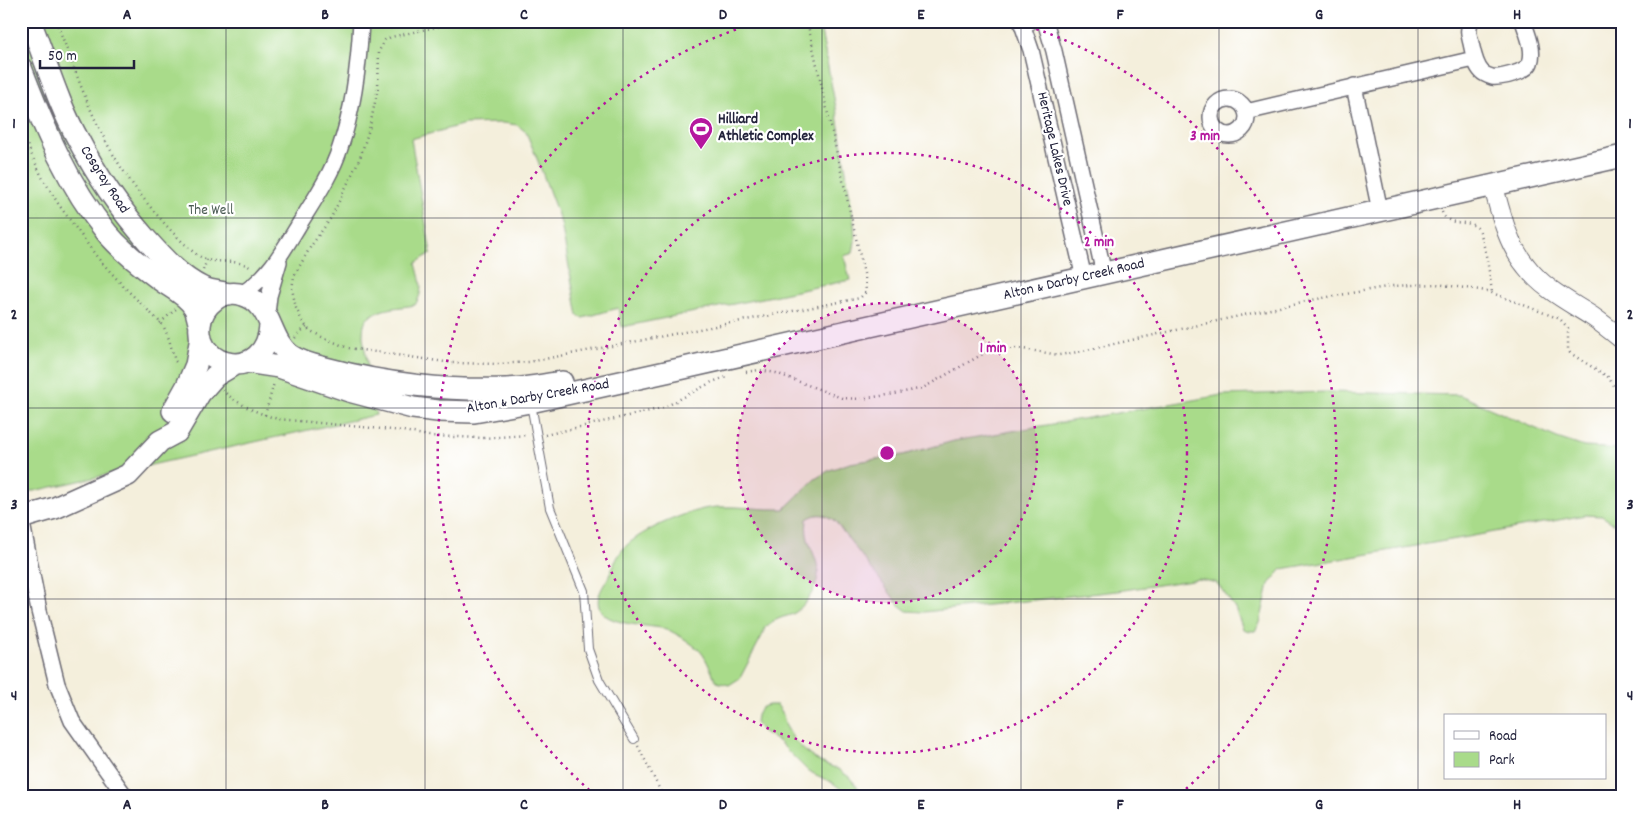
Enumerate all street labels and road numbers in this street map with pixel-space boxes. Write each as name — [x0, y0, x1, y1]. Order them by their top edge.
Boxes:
street label: Heritage Lakes Drive — [1030, 90, 1078, 209]
street label: Cosgray Road — [74, 142, 134, 218]
street label: Alton & Darby Creek Road — [1001, 253, 1147, 307]
street label: Alton & Darby Creek Road — [465, 374, 611, 420]

